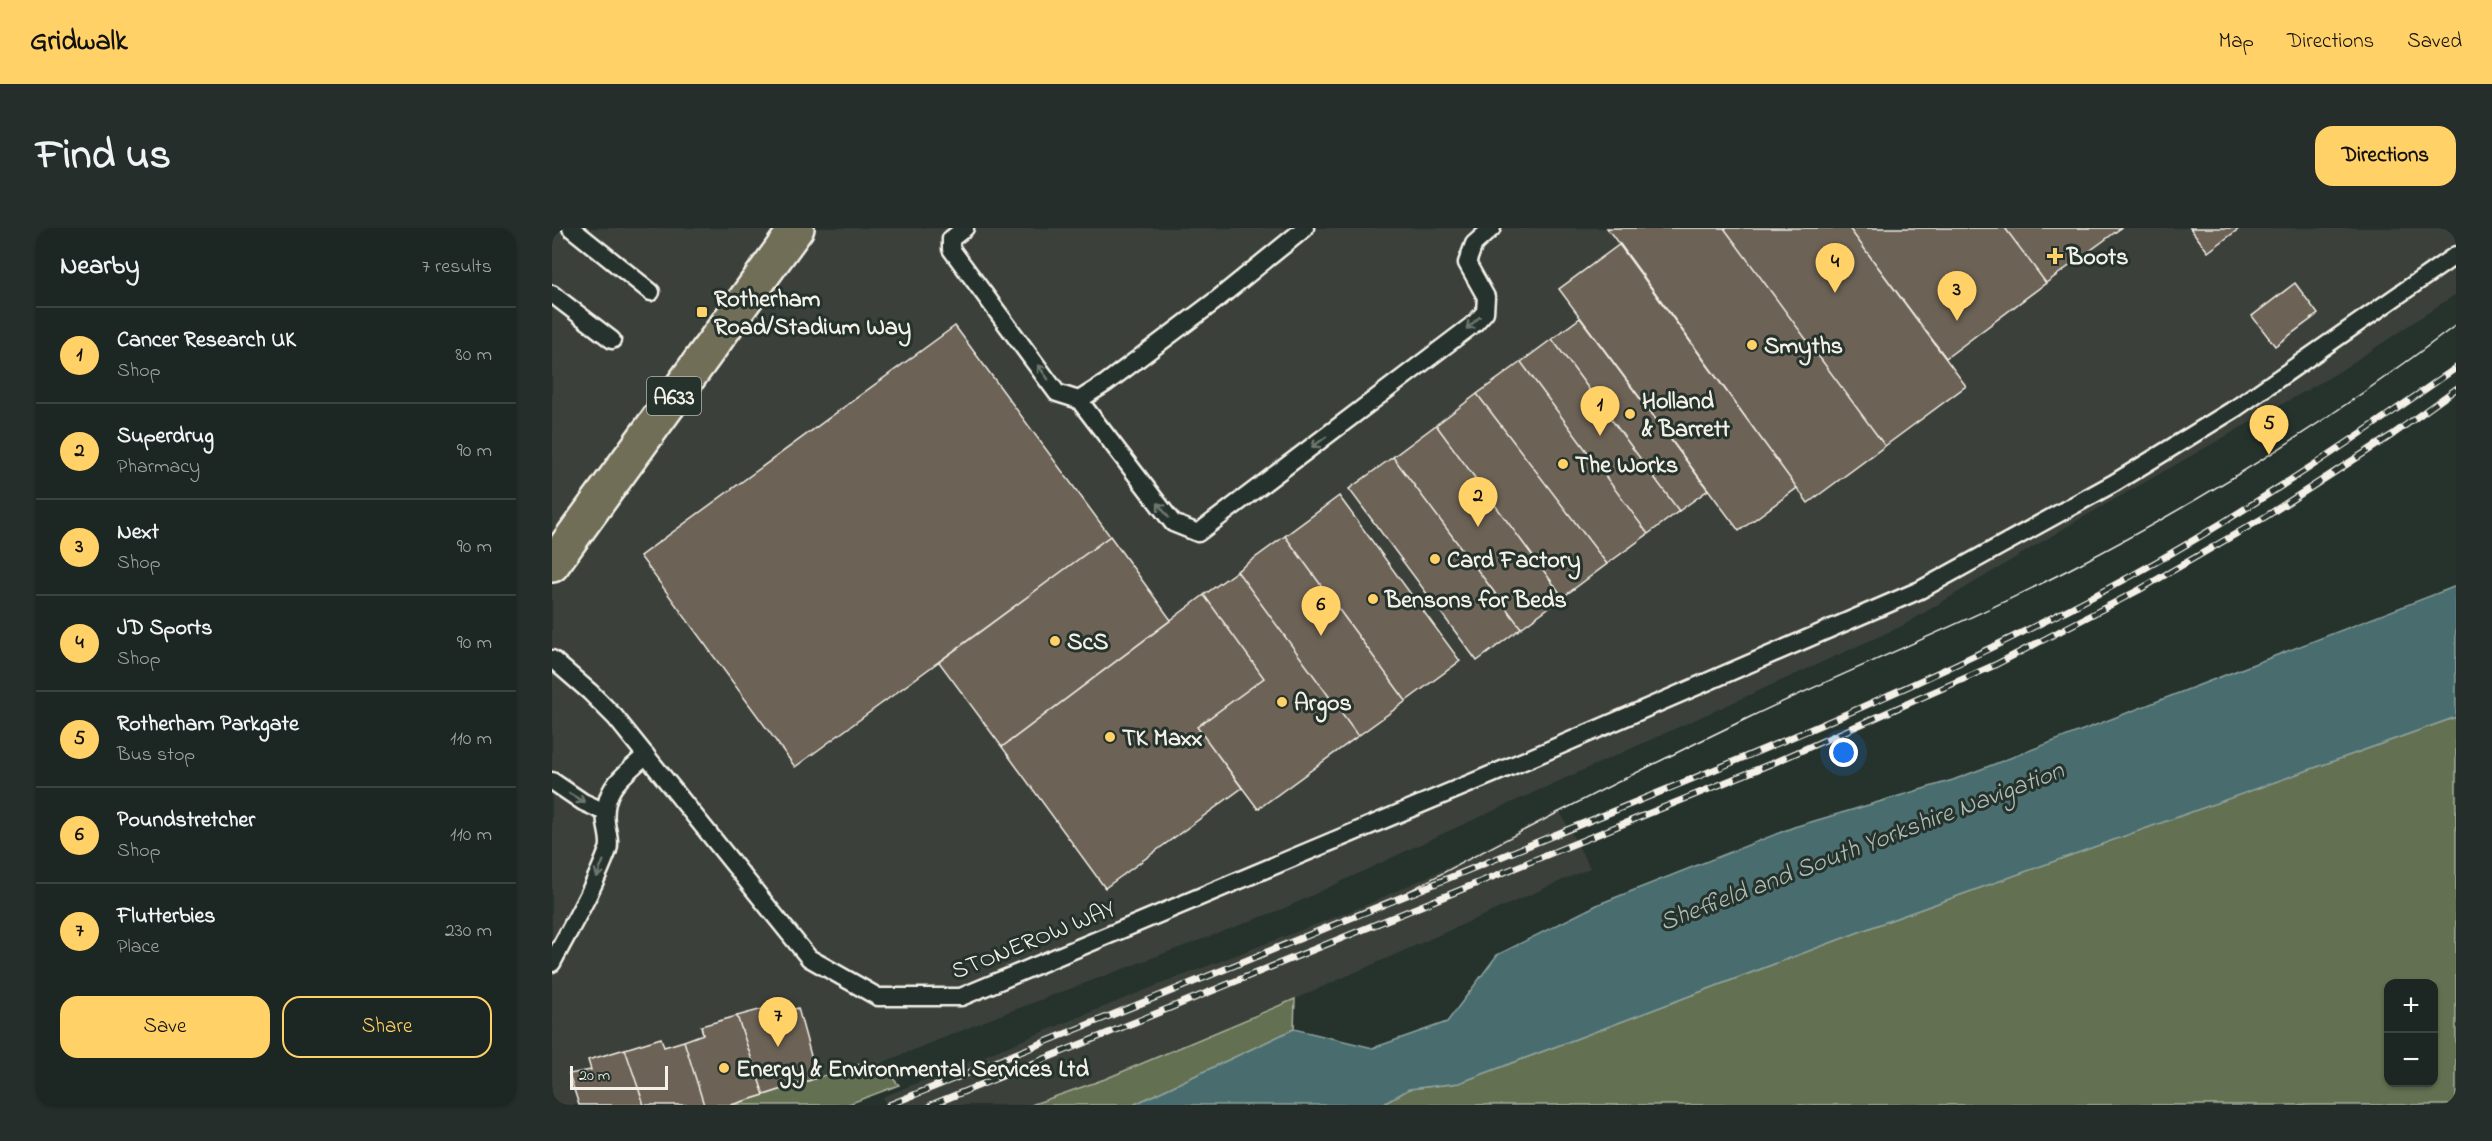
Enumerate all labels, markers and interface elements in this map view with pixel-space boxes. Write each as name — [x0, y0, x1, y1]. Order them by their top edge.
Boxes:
text: Gridwalk — [30, 22, 127, 63]
text: Map — [2218, 27, 2254, 57]
text: Directions — [2287, 27, 2374, 57]
text: Saved — [2407, 27, 2462, 57]
text: Find us — [36, 126, 171, 187]
button: Directions — [2315, 126, 2456, 186]
place label: Boots — [2066, 241, 2128, 276]
pin: 4 — [1816, 244, 1854, 293]
text: Nearby — [60, 248, 139, 286]
marker: Boots — [2048, 249, 2062, 263]
text: 7 results — [422, 253, 492, 282]
pin: 3 — [1938, 272, 1976, 321]
place label: Rotherham Road/Stadium Way — [714, 283, 911, 347]
marker: Rotherham Road/Stadium Way — [695, 305, 709, 319]
one-way arrow — [1466, 316, 1481, 330]
text: Cancer Research UK — [117, 325, 296, 357]
place label: Smyths — [1764, 330, 1843, 366]
marker: Smyths — [1745, 338, 1759, 352]
text: 1 — [76, 341, 83, 370]
text: 80 m — [455, 341, 492, 370]
text: Shop — [117, 357, 161, 386]
one-way arrow — [1037, 365, 1049, 381]
road number: A633 — [647, 377, 701, 415]
place label: Holland & Barrett — [1641, 385, 1731, 448]
pin: 1 — [1580, 386, 1620, 436]
pin: 5 — [2250, 406, 2288, 455]
marker: Holland & Barrett — [1623, 407, 1637, 421]
text: Superdrug — [117, 421, 214, 453]
one-way arrow — [1311, 435, 1327, 448]
text: 2 — [75, 437, 84, 466]
text: 90 m — [457, 437, 492, 466]
place label: The Works — [1575, 449, 1678, 484]
text: Pharmacy — [117, 453, 200, 482]
marker: The Works — [1556, 457, 1570, 471]
pin: 2 — [1458, 478, 1498, 527]
one-way arrow — [1156, 503, 1169, 519]
text: Next — [117, 517, 159, 549]
text: 3 — [75, 533, 84, 562]
text: 90 m — [457, 533, 492, 562]
place label: Card Factory — [1447, 544, 1581, 580]
text: Shop — [117, 549, 161, 578]
marker: Card Factory — [1428, 552, 1442, 566]
place label: Bensons for Beds — [1384, 584, 1567, 619]
pin: 6 — [1302, 586, 1340, 636]
marker: Bensons for Beds — [1366, 592, 1380, 606]
text: JD Sports — [117, 613, 212, 645]
place label: ScS — [1067, 626, 1108, 661]
text: 4 — [75, 629, 84, 658]
text: 90 m — [457, 629, 492, 658]
marker: ScS — [1048, 634, 1062, 648]
text: Shop — [117, 645, 161, 674]
place label: Argos — [1294, 687, 1352, 723]
marker: Argos — [1275, 695, 1289, 709]
text: Rotherham Parkgate — [117, 709, 299, 741]
place label: TK Maxx — [1122, 722, 1203, 757]
text: 5 — [74, 725, 85, 754]
text: 110 m — [450, 725, 492, 754]
marker: TK Maxx — [1103, 730, 1117, 744]
your location — [1829, 738, 1858, 767]
text: Bus stop — [117, 741, 195, 770]
water label: Sheffield and South Yorkshire Navigation — [1654, 752, 2071, 943]
one-way arrow — [568, 793, 585, 805]
text: Poundstretcher — [117, 805, 255, 837]
text: 6 — [75, 821, 84, 850]
text: 110 m — [450, 821, 492, 850]
text: Shop — [117, 837, 161, 866]
one-way arrow — [594, 859, 605, 877]
street label: STONEROW WAY — [947, 893, 1121, 990]
text: Flutterbies — [117, 901, 216, 933]
text: 7 — [75, 917, 84, 946]
text: 230 m — [445, 917, 492, 946]
text: Place — [117, 933, 159, 962]
map controls — [2384, 979, 2438, 1087]
button: + — [2384, 979, 2438, 1033]
button: Save — [60, 996, 270, 1058]
button: Share — [282, 996, 492, 1058]
pin: 7 — [758, 998, 798, 1047]
button: − — [2384, 1033, 2438, 1087]
place label: Energy & Environmental Services Ltd — [736, 1053, 1089, 1089]
marker: Energy & Environmental Services Ltd — [717, 1061, 731, 1075]
scale bar — [570, 1063, 668, 1090]
text: 20 m — [579, 1064, 610, 1088]

